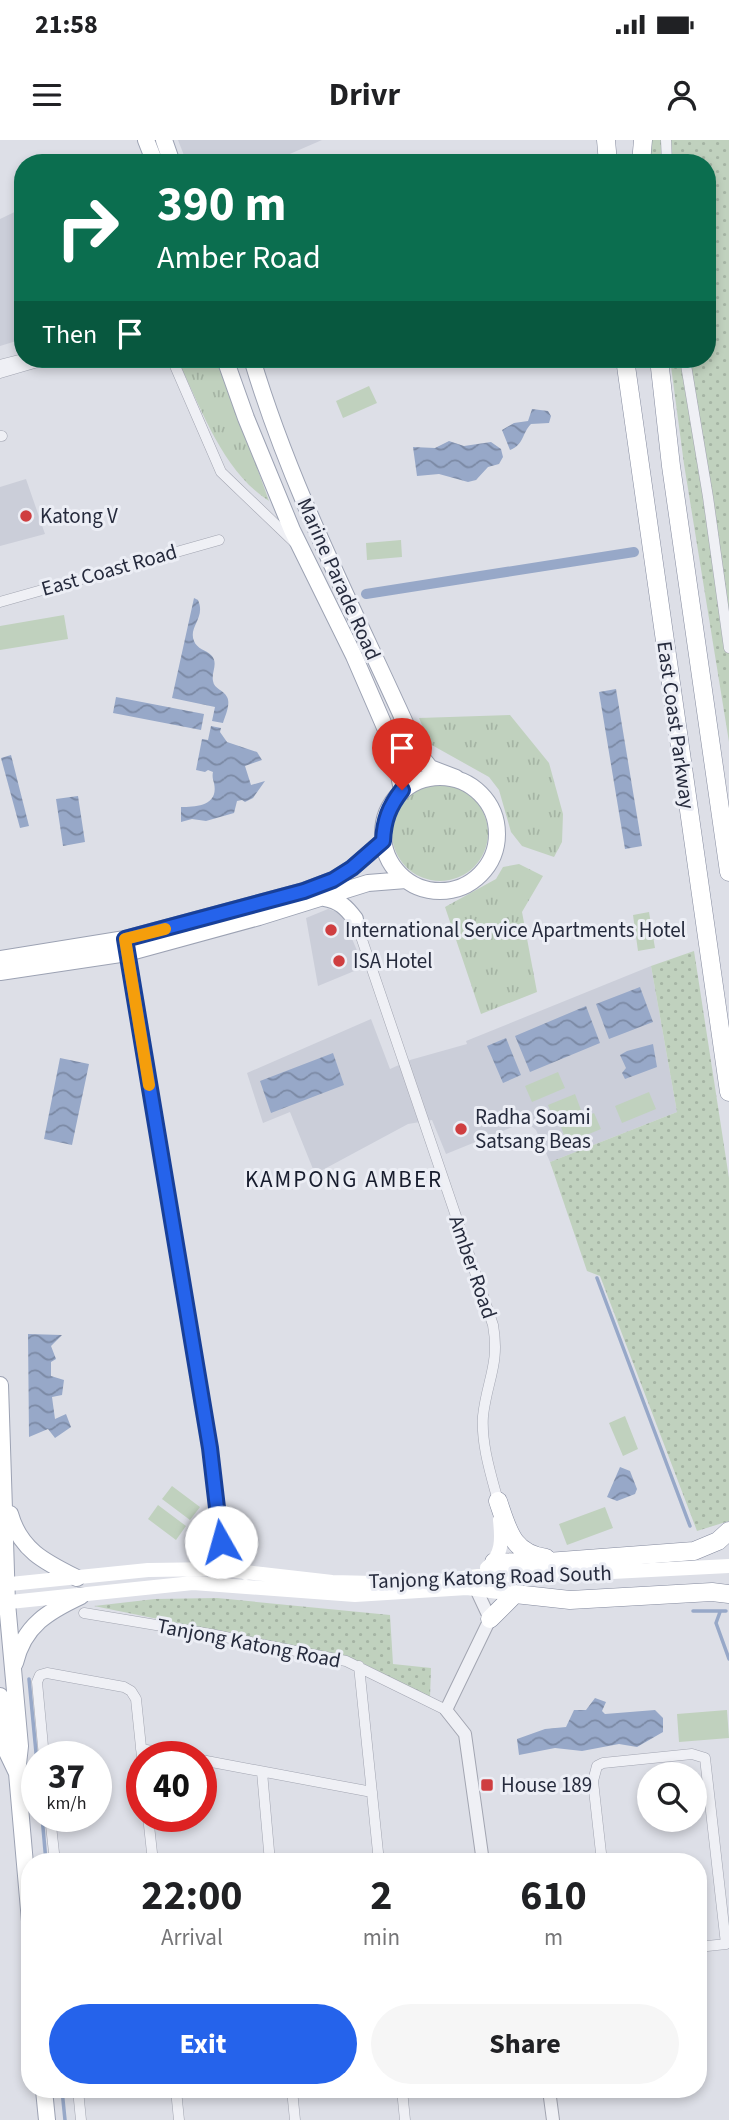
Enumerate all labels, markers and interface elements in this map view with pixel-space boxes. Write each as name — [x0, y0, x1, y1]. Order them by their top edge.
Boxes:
text: 21:58 — [35, 6, 98, 43]
text: Drivr — [329, 72, 400, 118]
icon: menu — [28, 76, 66, 114]
icon: person — [663, 76, 701, 114]
text: 390 m — [157, 170, 286, 240]
icon: right — [42, 182, 133, 273]
text: Amber Road — [157, 235, 321, 281]
icon: arrive — [111, 315, 149, 353]
text: Then — [42, 316, 97, 353]
street label: Marine Parade Road — [290, 493, 388, 665]
place label: Katong V — [40, 501, 118, 531]
marker: Katong V — [18, 508, 34, 524]
street label: East Coast Road — [38, 536, 180, 604]
street label: East Coast Parkway — [649, 639, 703, 811]
pin — [372, 718, 432, 790]
icon: arrive — [383, 729, 421, 767]
place label: International Service Apartments Hotel — [345, 915, 686, 945]
marker: International Service Apartments Hotel — [323, 922, 339, 938]
place label: ISA Hotel — [353, 946, 433, 976]
marker: ISA Hotel — [331, 953, 347, 969]
place label: Radha Soami Satsang Beas — [475, 1102, 591, 1156]
marker: Radha Soami Satsang Beas — [453, 1121, 469, 1137]
district label: KAMPONG AMBER — [245, 1163, 443, 1196]
street label: Amber Road — [441, 1211, 505, 1323]
position arrow — [184, 1505, 258, 1579]
street label: Tanjong Katong Road South — [368, 1558, 612, 1596]
street label: Tanjong Katong Road — [155, 1610, 343, 1676]
speed limit sign: 40 — [126, 1741, 217, 1832]
text: 37 — [48, 1752, 85, 1802]
map controls — [637, 1762, 707, 1832]
button: search — [637, 1762, 707, 1832]
place label: House 189 — [501, 1770, 592, 1800]
marker: House 189 — [479, 1777, 495, 1793]
text: km/h — [47, 1791, 86, 1816]
text: 22:00 — [141, 1866, 243, 1926]
text: 2 — [370, 1866, 392, 1926]
text: 610 — [520, 1866, 587, 1926]
text: Arrival — [161, 1921, 223, 1954]
text: min — [363, 1921, 400, 1954]
text: m — [544, 1921, 563, 1954]
button: Exit — [49, 2004, 357, 2084]
button: Share — [371, 2004, 679, 2084]

